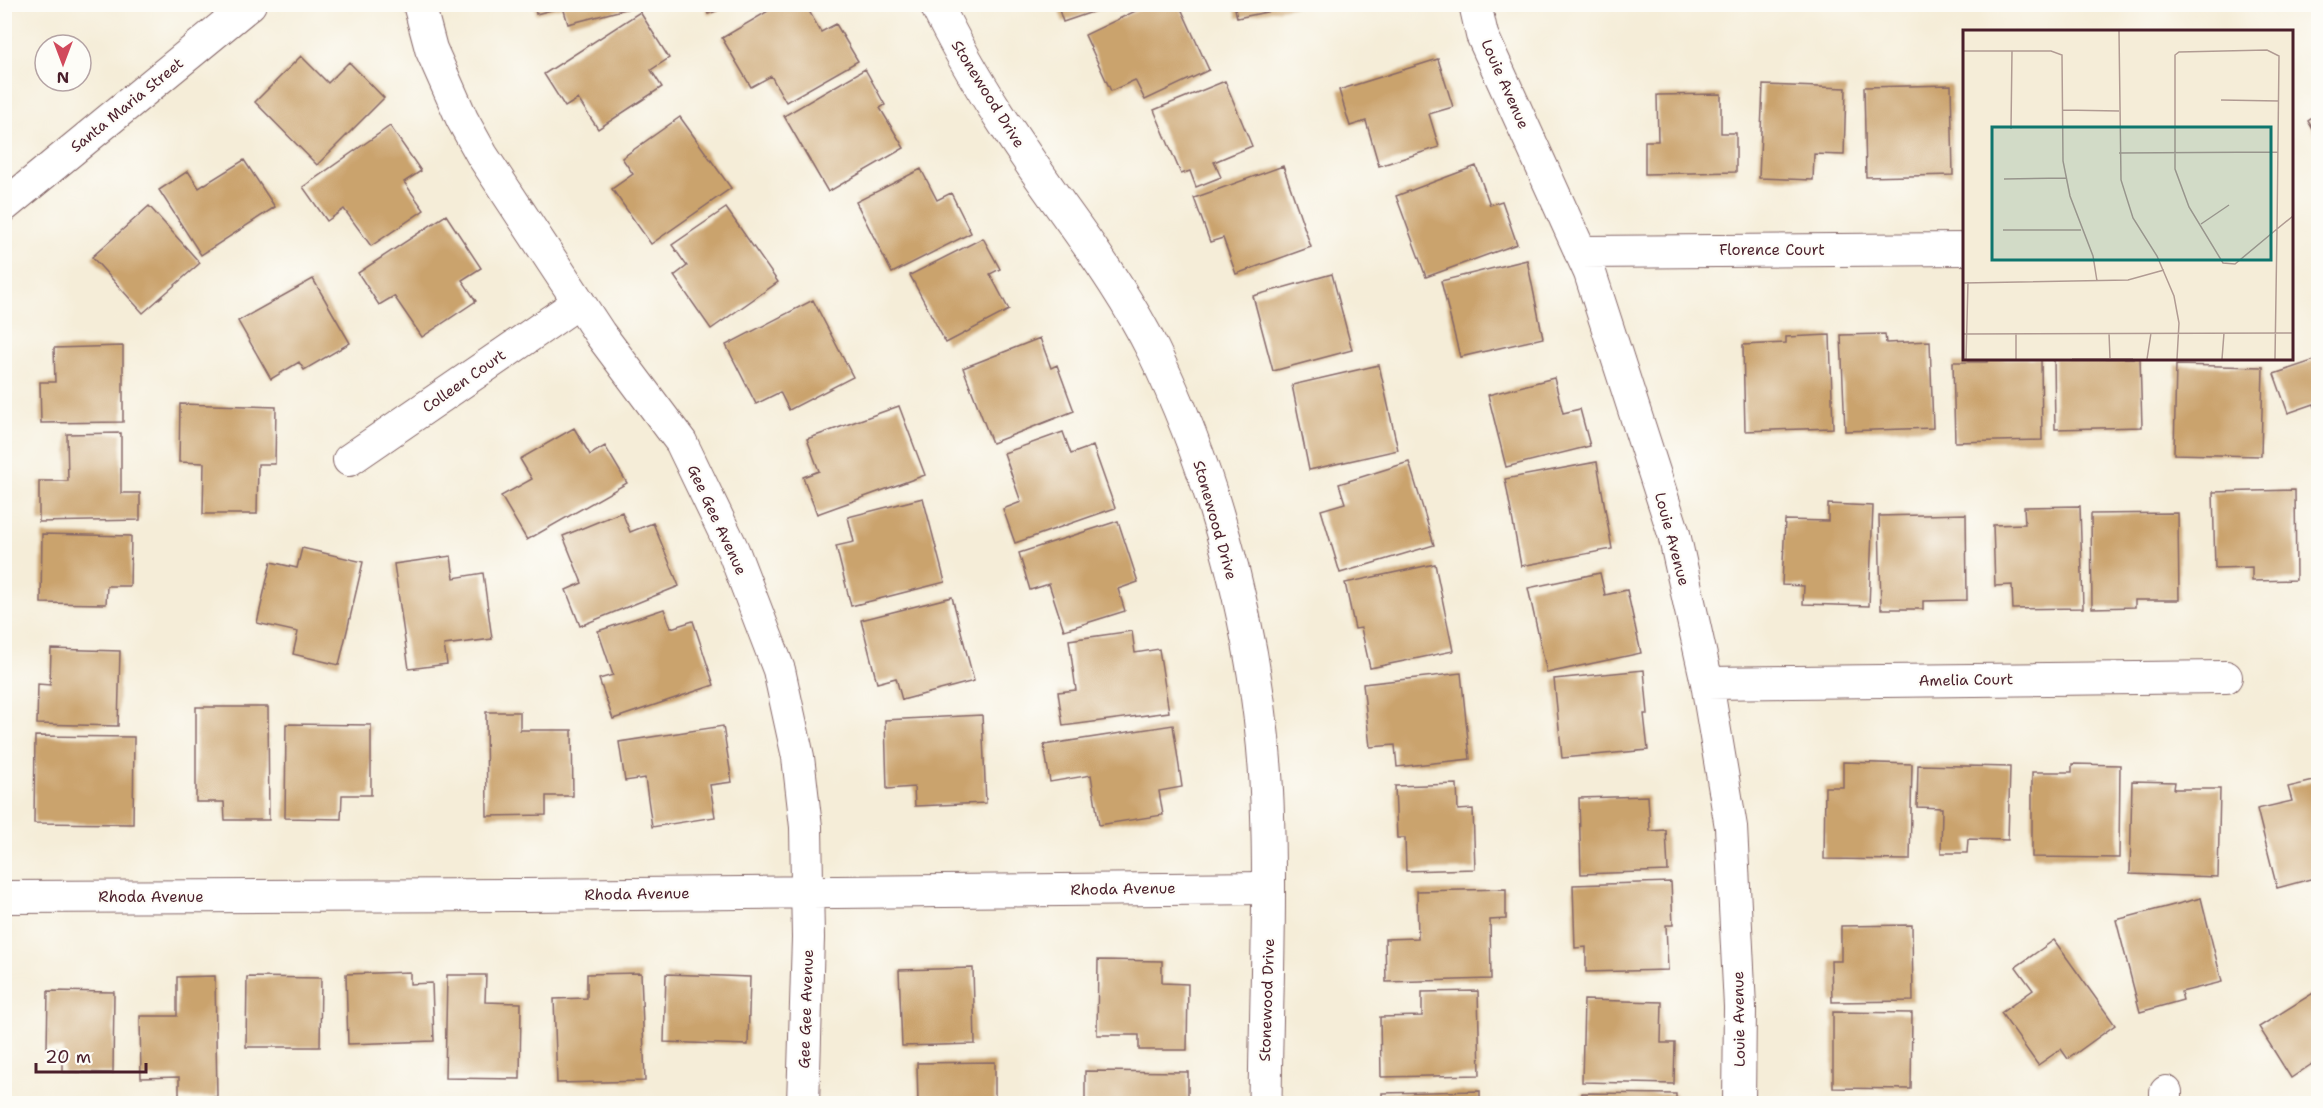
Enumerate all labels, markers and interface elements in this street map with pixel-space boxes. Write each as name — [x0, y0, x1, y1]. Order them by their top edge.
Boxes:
inset map — [1963, 30, 2293, 360]
north arrow — [33, 33, 93, 93]
street label: Stonewood Drive — [947, 36, 1029, 152]
street label: Louie Avenue — [1476, 36, 1534, 132]
street label: Santa Maria Street — [66, 53, 188, 157]
text: N — [57, 67, 69, 88]
street label: Florence Court — [1719, 240, 1825, 260]
street label: Colleen Court — [418, 345, 510, 417]
street label: Stonewood Drive — [1188, 458, 1242, 582]
street label: Gee Gee Avenue — [683, 462, 751, 578]
street label: Louie Avenue — [1650, 490, 1694, 588]
street label: Amelia Court — [1919, 669, 2013, 691]
street label: Rhoda Avenue — [1070, 878, 1176, 900]
street label: Rhoda Avenue — [584, 883, 690, 905]
street label: Rhoda Avenue — [98, 887, 204, 907]
street label: Stonewood Drive — [1255, 938, 1279, 1062]
street label: Gee Gee Avenue — [794, 949, 818, 1069]
street label: Louie Avenue — [1728, 971, 1750, 1067]
scale bar — [36, 1036, 146, 1074]
text: 20 m — [45, 1045, 91, 1069]

